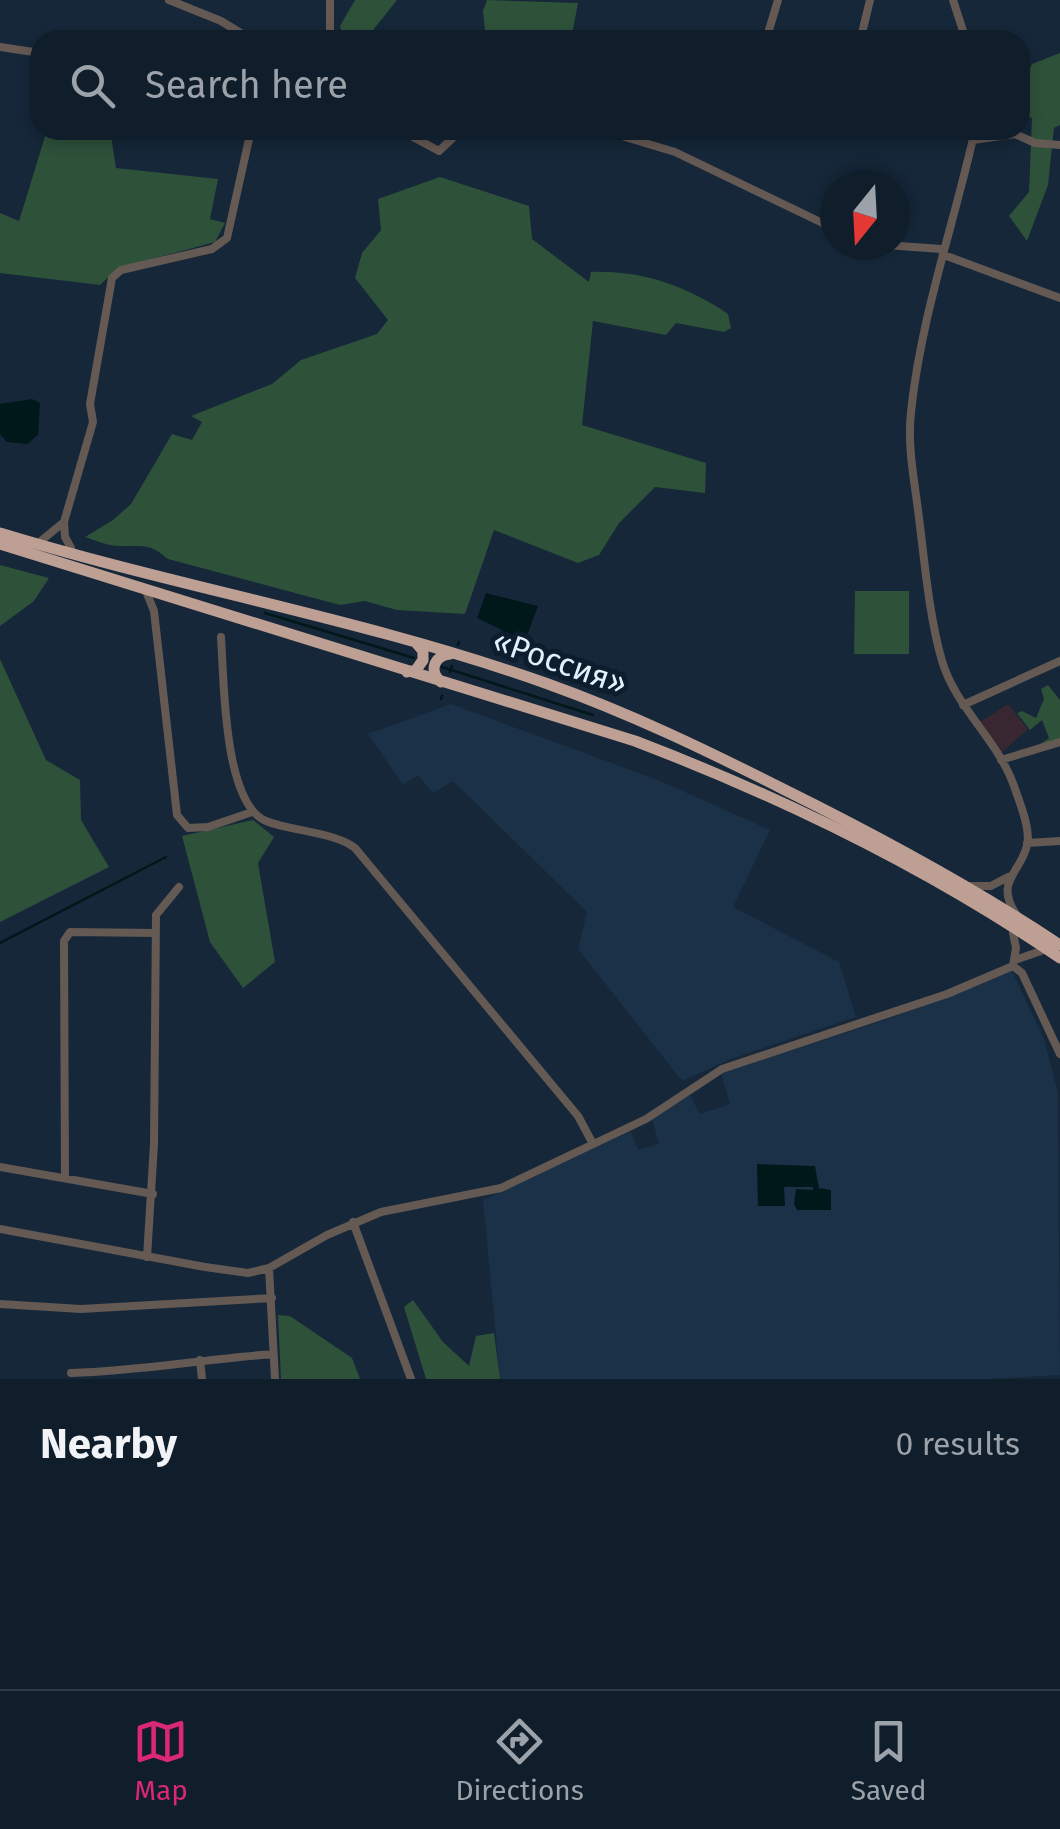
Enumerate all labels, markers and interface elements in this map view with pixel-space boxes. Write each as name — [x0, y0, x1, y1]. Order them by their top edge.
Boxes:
search box — [30, 30, 1030, 140]
icon: search — [65, 58, 120, 113]
text: Search here — [145, 62, 348, 108]
north arrow — [820, 170, 910, 260]
street label: «Россия» — [488, 621, 632, 703]
text: Nearby — [40, 1419, 177, 1469]
text: 0 results — [895, 1425, 1020, 1463]
tab: Map — [133, 1714, 188, 1807]
tab: Directions — [455, 1714, 584, 1807]
tab: Saved — [851, 1714, 927, 1807]

